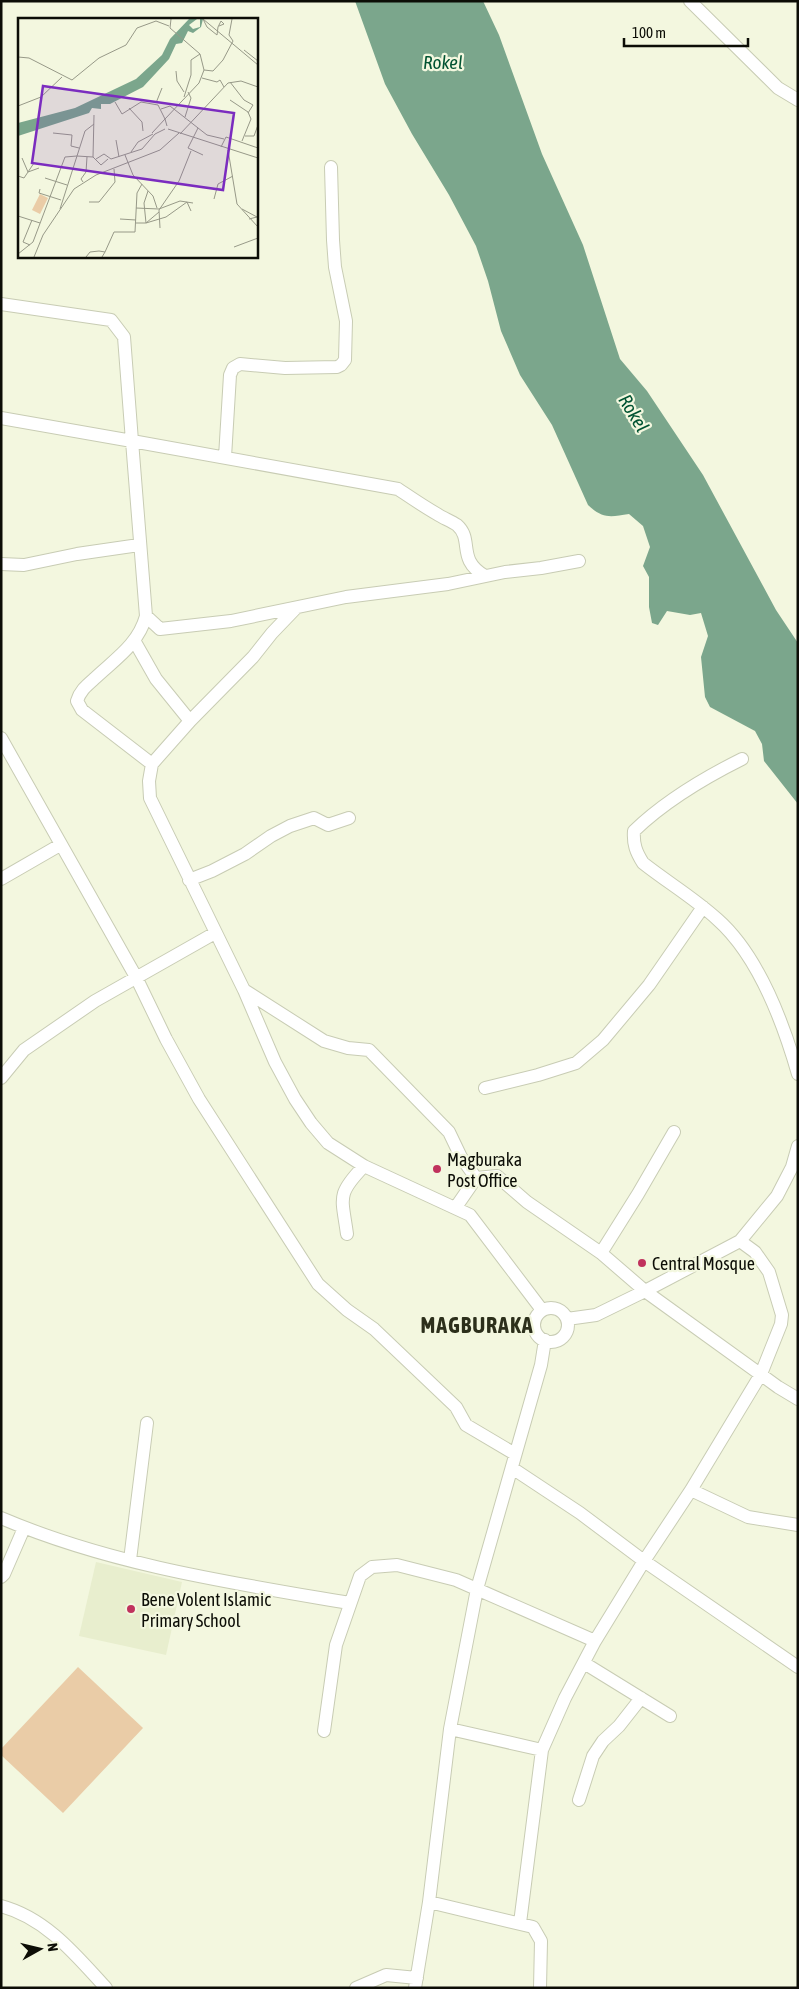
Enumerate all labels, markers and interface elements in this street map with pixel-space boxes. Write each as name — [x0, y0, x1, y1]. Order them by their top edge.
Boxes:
scale bar — [624, 15, 748, 47]
inset map — [18, 18, 258, 258]
text: 100 m — [632, 24, 666, 41]
water label: Rokel — [423, 51, 463, 73]
water label: Rokel — [614, 390, 654, 436]
place label: Magburaka Post Office — [447, 1149, 522, 1191]
marker: Magburaka Post Office — [431, 1163, 443, 1175]
place label: Central Mosque — [652, 1253, 755, 1274]
marker: Central Mosque — [636, 1257, 648, 1269]
district label: MAGBURAKA — [421, 1312, 533, 1338]
place label: Bene Volent Islamic Primary School — [141, 1589, 271, 1631]
marker: Bene Volent Islamic Primary School — [125, 1603, 137, 1615]
north arrow — [15, 1924, 65, 1974]
text: N — [44, 1942, 61, 1952]

